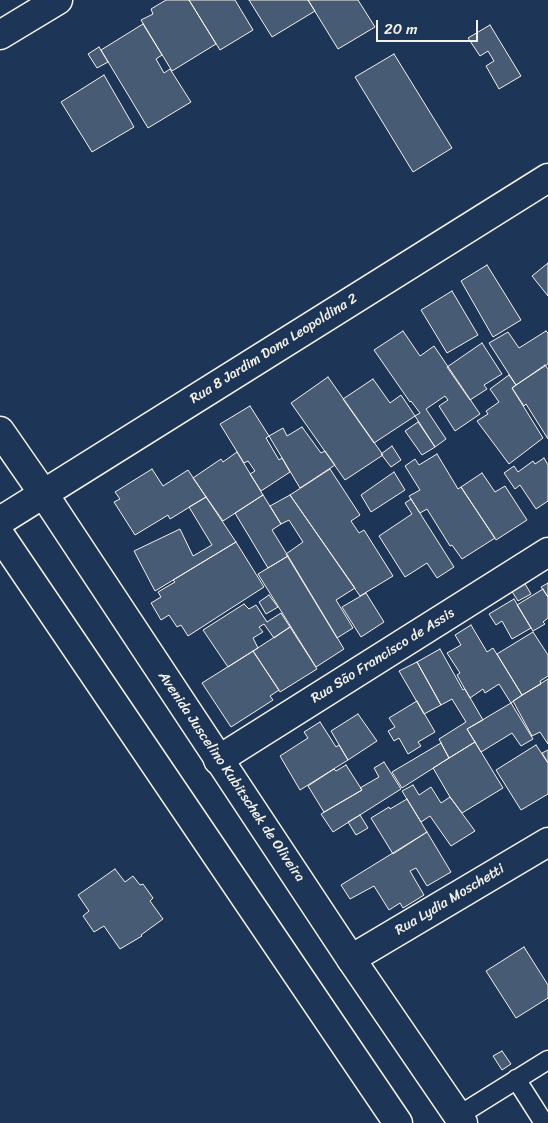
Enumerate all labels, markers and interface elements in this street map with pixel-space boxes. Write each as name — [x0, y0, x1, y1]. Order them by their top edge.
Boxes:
scale bar — [378, 10, 480, 42]
text: 20 m — [384, 16, 418, 42]
street label: Rua 8 Jardim Dona Leopoldina 2 — [187, 290, 361, 408]
street label: Rua São Francisco de Assis — [308, 605, 458, 707]
street label: Avenida Juscelino Kubitschek de Oliveira — [154, 669, 308, 885]
street label: Rua Lydia Moschetti — [392, 861, 508, 939]

